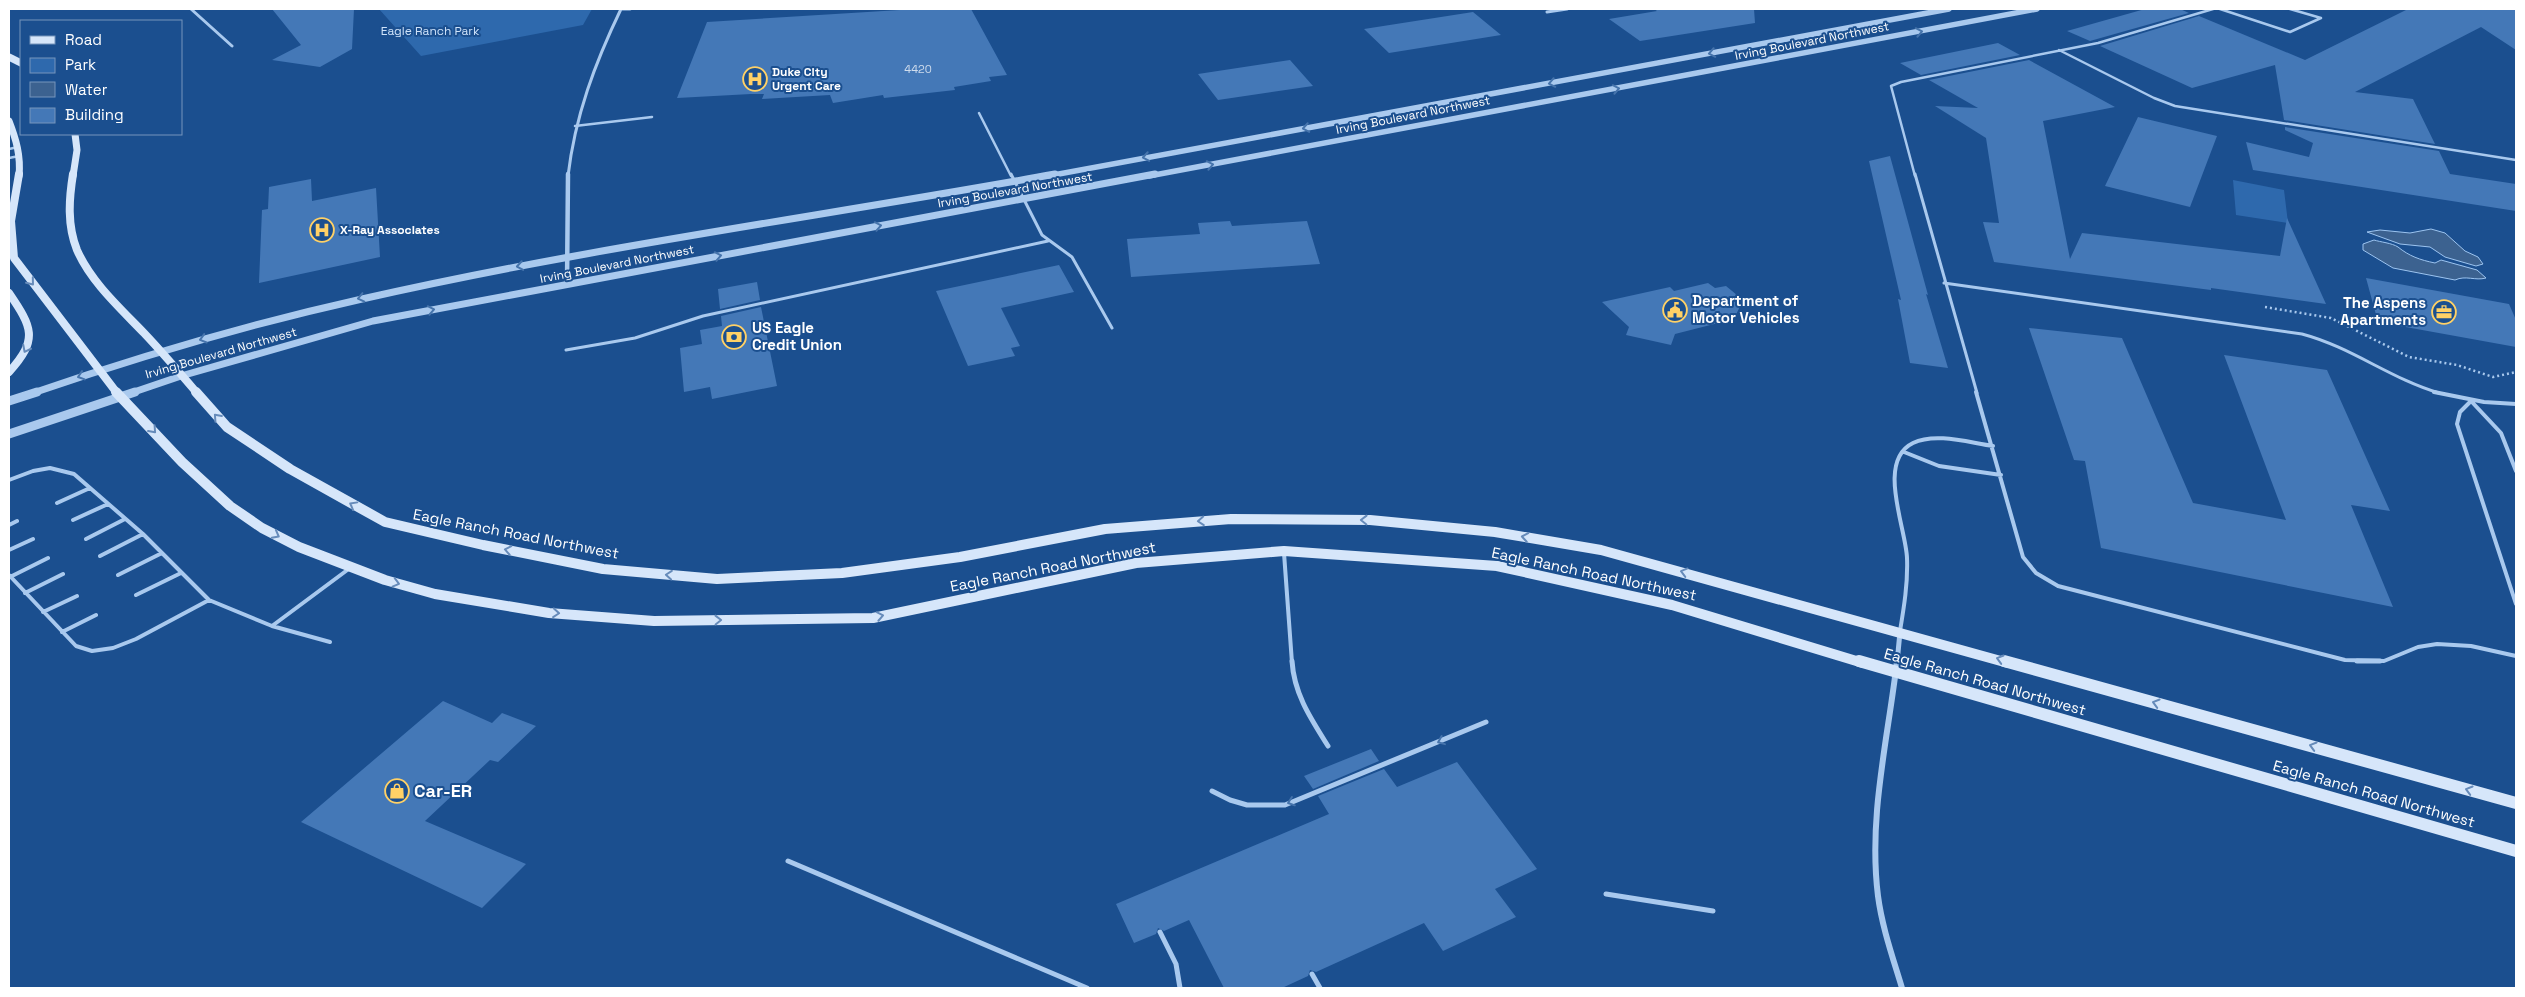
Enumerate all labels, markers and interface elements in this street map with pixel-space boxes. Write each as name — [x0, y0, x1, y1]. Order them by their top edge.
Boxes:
street label: Irving Boulevard Northwest — [1734, 18, 1890, 64]
legend — [20, 20, 182, 135]
park label: Eagle Ranch Park — [381, 23, 480, 39]
one-way arrow — [1915, 27, 1924, 37]
text: Road — [65, 30, 102, 49]
one-way arrow — [1707, 48, 1716, 58]
text: Park — [65, 55, 96, 74]
house number: 4420 — [904, 62, 932, 76]
place label: Duke City Urgent Care — [772, 64, 841, 94]
hospital icon: Duke City Urgent Care — [742, 66, 768, 92]
one-way arrow — [1548, 77, 1556, 88]
text: Water — [65, 80, 108, 99]
one-way arrow — [1611, 84, 1620, 94]
street label: Irving Boulevard Northwest — [1335, 92, 1491, 138]
text: Building — [65, 105, 124, 124]
one-way arrow — [1302, 122, 1311, 133]
one-way arrow — [1142, 152, 1151, 162]
one-way arrow — [1205, 160, 1214, 170]
street label: Irving Boulevard Northwest — [936, 169, 1094, 211]
hospital icon: X-Ray Associates — [309, 217, 335, 243]
place label: X-Ray Associates — [340, 222, 440, 238]
one-way arrow — [874, 222, 882, 232]
street label: Irving Boulevard Northwest — [539, 241, 695, 287]
one-way arrow — [714, 252, 723, 262]
one-way arrow — [515, 260, 524, 270]
one-way arrow — [25, 276, 33, 285]
place label: Department of Motor Vehicles — [1692, 291, 1800, 327]
one-way arrow — [356, 292, 365, 303]
place label: The Aspens Apartments — [2340, 293, 2426, 329]
public building icon: Department of Motor Vehicles — [1662, 297, 1688, 323]
office icon: The Aspens Apartments — [2431, 299, 2457, 325]
one-way arrow — [426, 306, 435, 316]
place label: US Eagle Credit Union — [752, 318, 842, 354]
street label: Irving Boulevard Northwest — [143, 324, 299, 382]
bank icon: US Eagle Credit Union — [721, 324, 747, 350]
one-way arrow — [200, 333, 208, 343]
one-way arrow — [22, 344, 32, 353]
one-way arrow — [77, 370, 86, 380]
one-way arrow — [214, 413, 223, 422]
one-way arrow — [147, 425, 156, 434]
one-way arrow — [350, 501, 359, 511]
street label: Eagle Ranch Road Northwest — [412, 504, 621, 563]
one-way arrow — [1359, 515, 1367, 525]
one-way arrow — [1197, 516, 1205, 527]
one-way arrow — [270, 529, 279, 539]
one-way arrow — [1521, 532, 1529, 543]
street label: Eagle Ranch Road Northwest — [948, 537, 1157, 596]
street label: Eagle Ranch Road Northwest — [1490, 542, 1698, 605]
one-way arrow — [504, 546, 513, 556]
one-way arrow — [1679, 567, 1688, 578]
one-way arrow — [664, 570, 672, 581]
one-way arrow — [392, 577, 401, 588]
one-way arrow — [552, 608, 560, 619]
one-way arrow — [876, 611, 885, 622]
one-way arrow — [714, 615, 722, 625]
street label: Eagle Ranch Road Northwest — [1882, 644, 2088, 720]
one-way arrow — [1995, 654, 2004, 665]
one-way arrow — [2153, 698, 2161, 708]
one-way arrow — [1437, 735, 1446, 745]
one-way arrow — [2309, 742, 2317, 752]
street label: Eagle Ranch Road Northwest — [2271, 756, 2477, 832]
shop icon: Car-ER — [384, 778, 410, 804]
place label: Car-ER — [414, 779, 472, 802]
one-way arrow — [2466, 785, 2474, 795]
one-way arrow — [1287, 796, 1296, 806]

